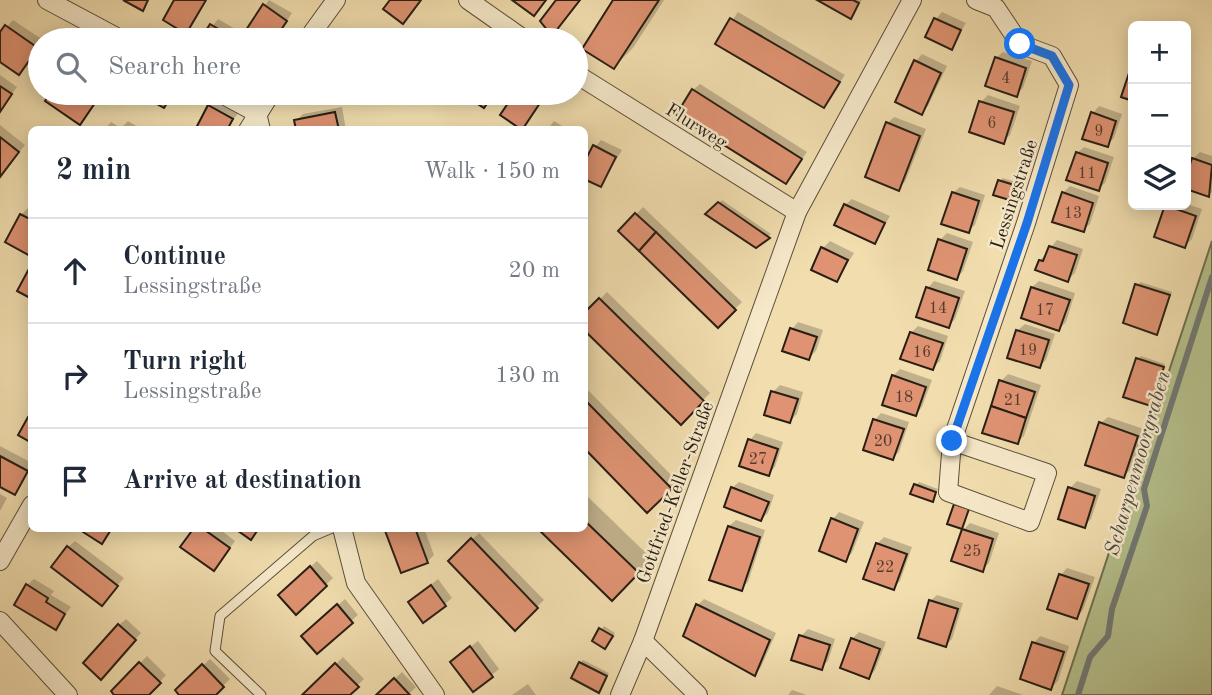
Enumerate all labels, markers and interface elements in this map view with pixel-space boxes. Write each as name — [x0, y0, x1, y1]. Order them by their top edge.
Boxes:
map controls — [1128, 21, 1191, 210]
button: + — [1128, 21, 1191, 84]
search box — [28, 28, 588, 105]
route start — [1004, 28, 1035, 59]
icon: search — [52, 48, 90, 86]
text: Search here — [108, 54, 241, 80]
house number: 4 — [1001, 71, 1011, 87]
button: − — [1128, 84, 1191, 147]
street label: Flurweg — [661, 101, 730, 154]
house number: 6 — [987, 116, 997, 132]
house number: 9 — [1094, 124, 1104, 140]
street label: Lessingstraße — [989, 137, 1042, 252]
button: layers — [1128, 147, 1191, 210]
text: 2 min — [56, 156, 131, 186]
text: Walk · 150 m — [424, 160, 560, 183]
house number: 11 — [1078, 166, 1096, 182]
house number: 13 — [1064, 206, 1082, 222]
text: Continue — [123, 244, 226, 270]
icon: ahead — [56, 252, 94, 290]
text: 20 m — [509, 259, 560, 282]
text: Lessingstraße — [123, 275, 262, 298]
house number: 14 — [929, 301, 947, 317]
house number: 17 — [1036, 303, 1054, 319]
house number: 19 — [1019, 343, 1037, 359]
house number: 16 — [913, 345, 931, 361]
text: Turn right — [123, 349, 246, 375]
icon: right — [56, 357, 94, 395]
text: 130 m — [495, 364, 560, 387]
water label: Scharpenmoorgraben — [1102, 369, 1175, 558]
text: Lessingstraße — [123, 380, 262, 403]
house number: 18 — [895, 390, 913, 406]
house number: 21 — [1004, 393, 1022, 409]
street label: Gottfried-Keller-Straße — [634, 399, 718, 587]
route end — [936, 425, 967, 456]
house number: 20 — [874, 434, 892, 450]
house number: 27 — [749, 452, 767, 468]
icon: arrive — [56, 462, 94, 500]
text: Arrive at destination — [123, 468, 362, 494]
house number: 25 — [963, 544, 981, 560]
house number: 22 — [876, 560, 894, 576]

